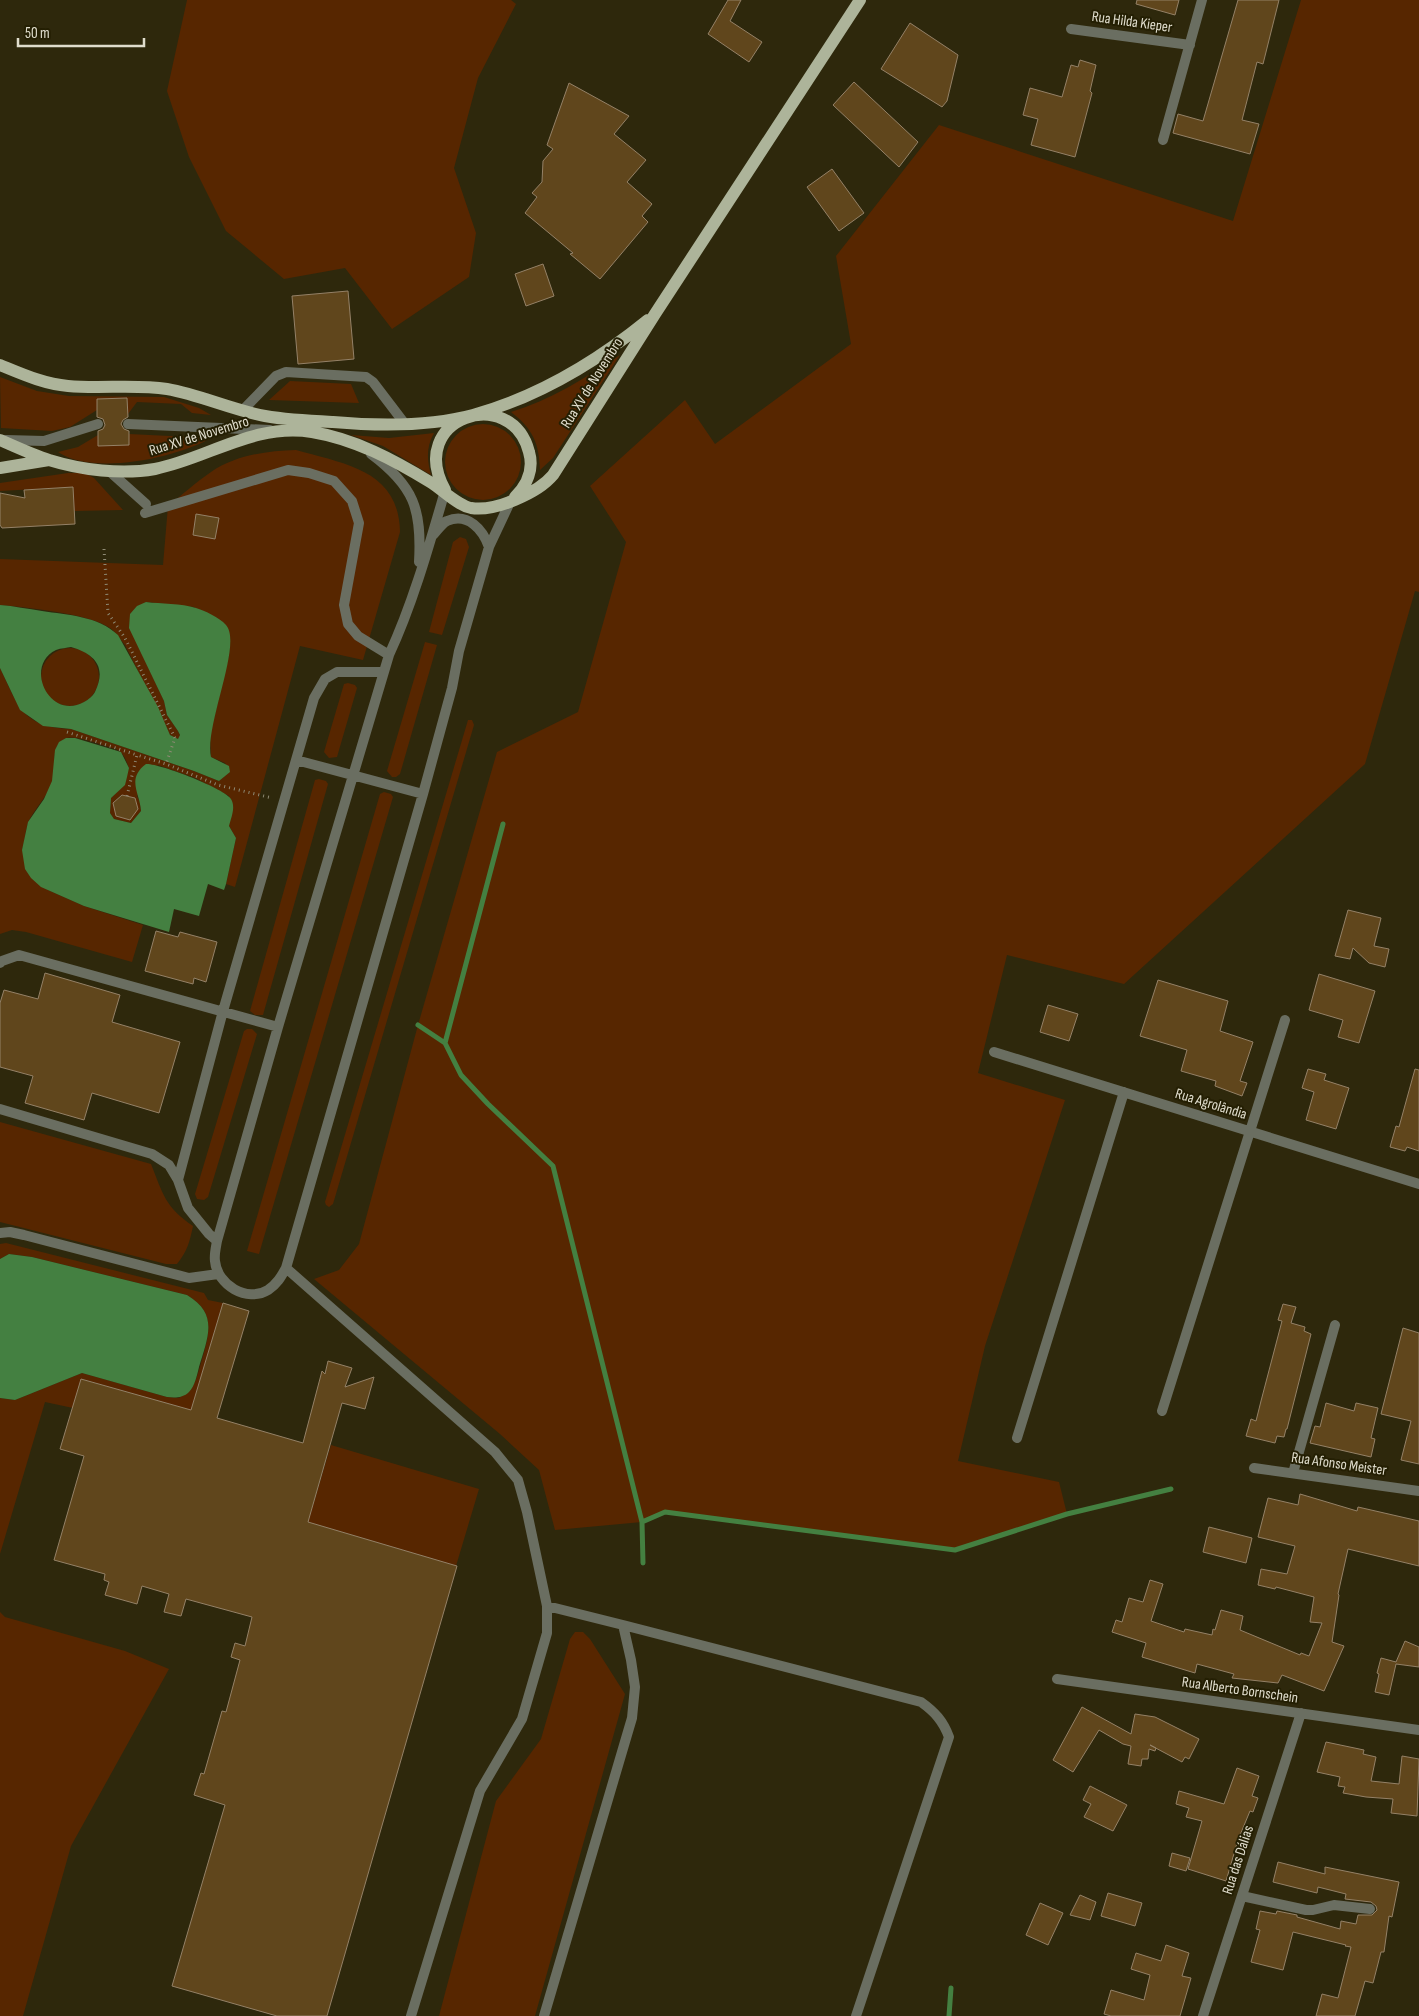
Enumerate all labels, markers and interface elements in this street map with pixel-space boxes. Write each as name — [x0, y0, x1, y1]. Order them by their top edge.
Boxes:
street label: Rua Hilda Kieper — [1090, 7, 1174, 37]
scale bar — [18, 15, 144, 47]
text: 50 m — [25, 24, 50, 43]
street label: Rua XV de Novembro — [557, 334, 627, 432]
street label: Rua XV de Novembro — [147, 412, 251, 460]
street label: Rua Agrolândia — [1173, 1084, 1249, 1124]
street label: Rua Afonso Meister — [1290, 1448, 1389, 1480]
street label: Rua Alberto Bornschein — [1181, 1672, 1299, 1708]
street label: Rua das Dálias — [1218, 1823, 1258, 1897]

